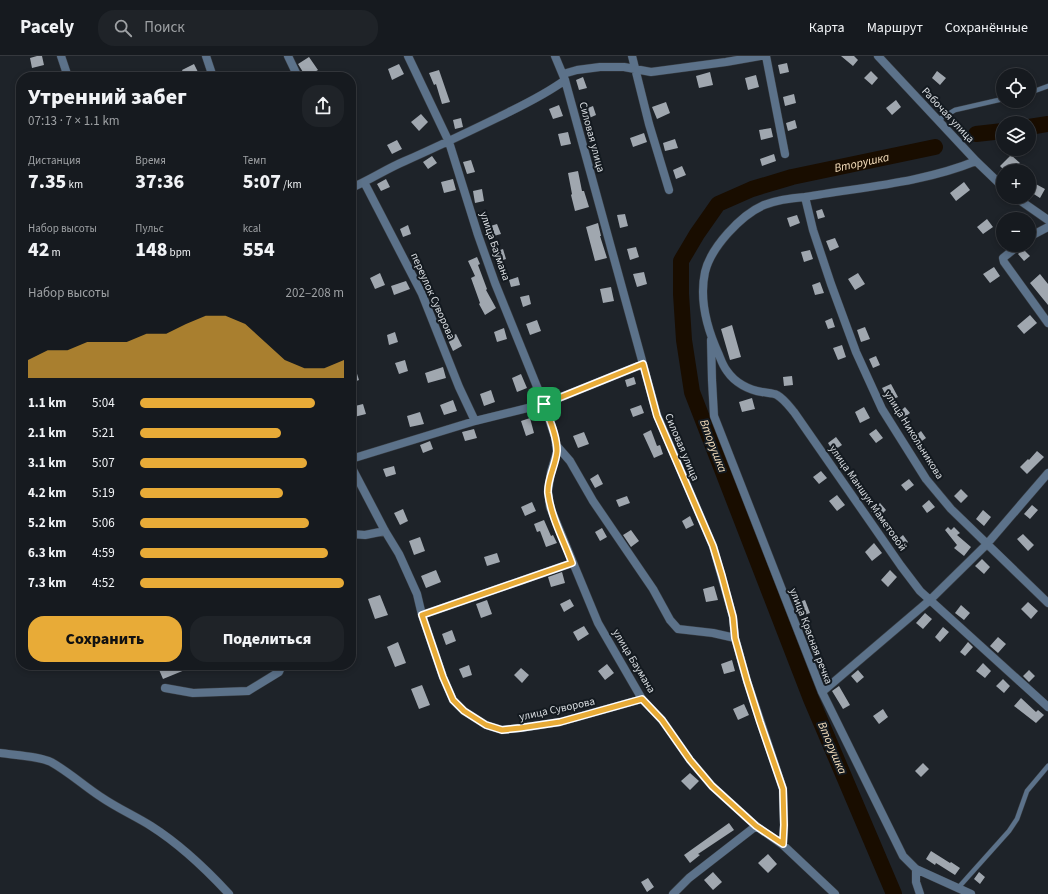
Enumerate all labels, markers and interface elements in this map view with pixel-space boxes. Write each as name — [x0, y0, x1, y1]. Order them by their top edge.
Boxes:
search box — [98, 10, 378, 46]
text: Pacely — [20, 14, 74, 41]
icon: search — [112, 17, 134, 39]
text: Поиск — [144, 17, 185, 38]
text: Карта — [809, 18, 845, 38]
text: Маршрут — [867, 18, 923, 38]
text: Сохранённые — [945, 18, 1028, 38]
map controls — [996, 68, 1036, 252]
button: locate — [996, 68, 1036, 108]
text: Утренний забег — [28, 81, 187, 113]
street label: Рабочая улица — [918, 84, 978, 146]
button: share — [302, 85, 344, 127]
street label: Силовая улица — [575, 100, 609, 174]
text: 07:13 · 7 × 1.1 km — [28, 112, 120, 130]
button: layers — [996, 116, 1036, 156]
water label: Вторушка — [833, 148, 891, 176]
text: Дистанция — [28, 153, 81, 168]
text: Время — [135, 153, 166, 168]
text: Темп — [243, 153, 266, 168]
button: + — [996, 164, 1036, 204]
text: 7.35 — [28, 168, 66, 196]
text: 37:36 — [135, 168, 184, 196]
text: 5:07 — [243, 168, 281, 196]
text: km — [66, 177, 83, 192]
text: /km — [281, 177, 302, 192]
street label: улица Баумана — [476, 209, 514, 283]
button: − — [996, 212, 1036, 252]
text: Набор высоты — [28, 221, 97, 236]
text: Пульс — [135, 221, 164, 236]
text: kcal — [243, 221, 261, 236]
text: 42 — [28, 236, 49, 264]
text: 148 — [135, 236, 167, 264]
text: 554 — [243, 236, 275, 264]
text: m — [49, 245, 61, 260]
text: bpm — [167, 245, 191, 260]
street label: переулок Суворова — [407, 250, 459, 342]
text: Набор высоты — [28, 284, 110, 302]
text: 202–208 m — [286, 284, 344, 302]
pin — [527, 387, 561, 421]
street label: улица Никольникова — [881, 388, 947, 482]
icon: arrive — [533, 393, 555, 415]
text: 1.1 km — [28, 394, 67, 412]
text: 5:04 — [92, 394, 115, 412]
street label: Силовая улица — [661, 411, 703, 483]
water label: Вторушка — [695, 417, 731, 476]
text: 2.1 km — [28, 424, 67, 442]
text: 5:21 — [92, 424, 115, 442]
street label: улица Маншук Маметовой — [826, 442, 910, 554]
text: 3.1 km — [28, 454, 67, 472]
text: 5:07 — [92, 454, 115, 472]
text: 4.2 km — [28, 484, 67, 502]
text: 5:19 — [92, 484, 115, 502]
text: 5.2 km — [28, 514, 67, 532]
text: 5:06 — [92, 514, 115, 532]
text: 6.3 km — [28, 544, 67, 562]
text: 4:59 — [92, 544, 115, 562]
text: 7.3 km — [28, 574, 67, 592]
text: 4:52 — [92, 574, 115, 592]
street label: улица Красная речка — [786, 586, 836, 686]
button: Сохранить — [28, 616, 182, 662]
button: Поделиться — [190, 616, 344, 662]
street label: улица Баумана — [609, 626, 659, 696]
street label: улица Суворова — [518, 694, 596, 724]
water label: Вторушка — [813, 719, 851, 778]

